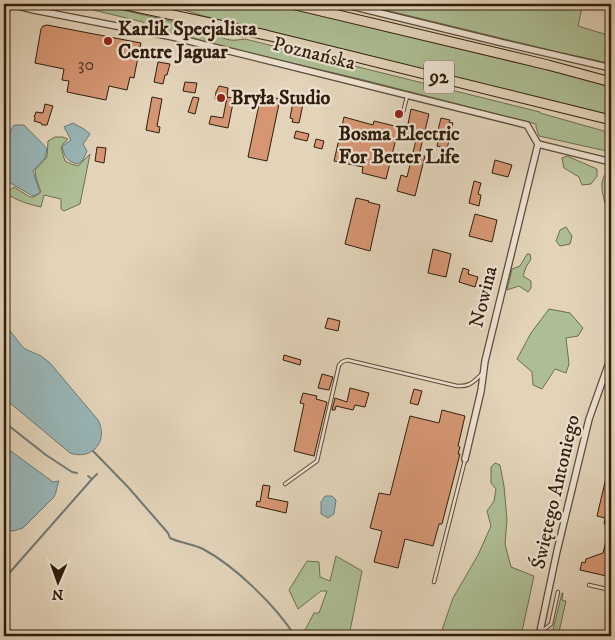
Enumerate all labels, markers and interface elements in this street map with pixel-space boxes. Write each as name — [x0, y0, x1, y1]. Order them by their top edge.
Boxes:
place label: Karlik Specjalista Centre Jaguar — [118, 17, 257, 65]
street label: Poznańska — [270, 32, 358, 76]
marker: Karlik Specjalista Centre Jaguar — [102, 35, 114, 47]
house number: 30 — [78, 54, 94, 76]
road number: 92 — [424, 61, 454, 94]
place label: Bryła Studio — [231, 86, 331, 111]
marker: Bryła Studio — [215, 92, 227, 104]
marker: Bosma Electric For Better Life — [393, 108, 405, 120]
place label: Bosma Electric For Better Life — [338, 122, 460, 170]
street label: Nowina — [464, 263, 504, 330]
street label: Świętego Antoniego — [525, 412, 586, 572]
north arrow — [32, 558, 82, 608]
text: N — [51, 585, 64, 603]

